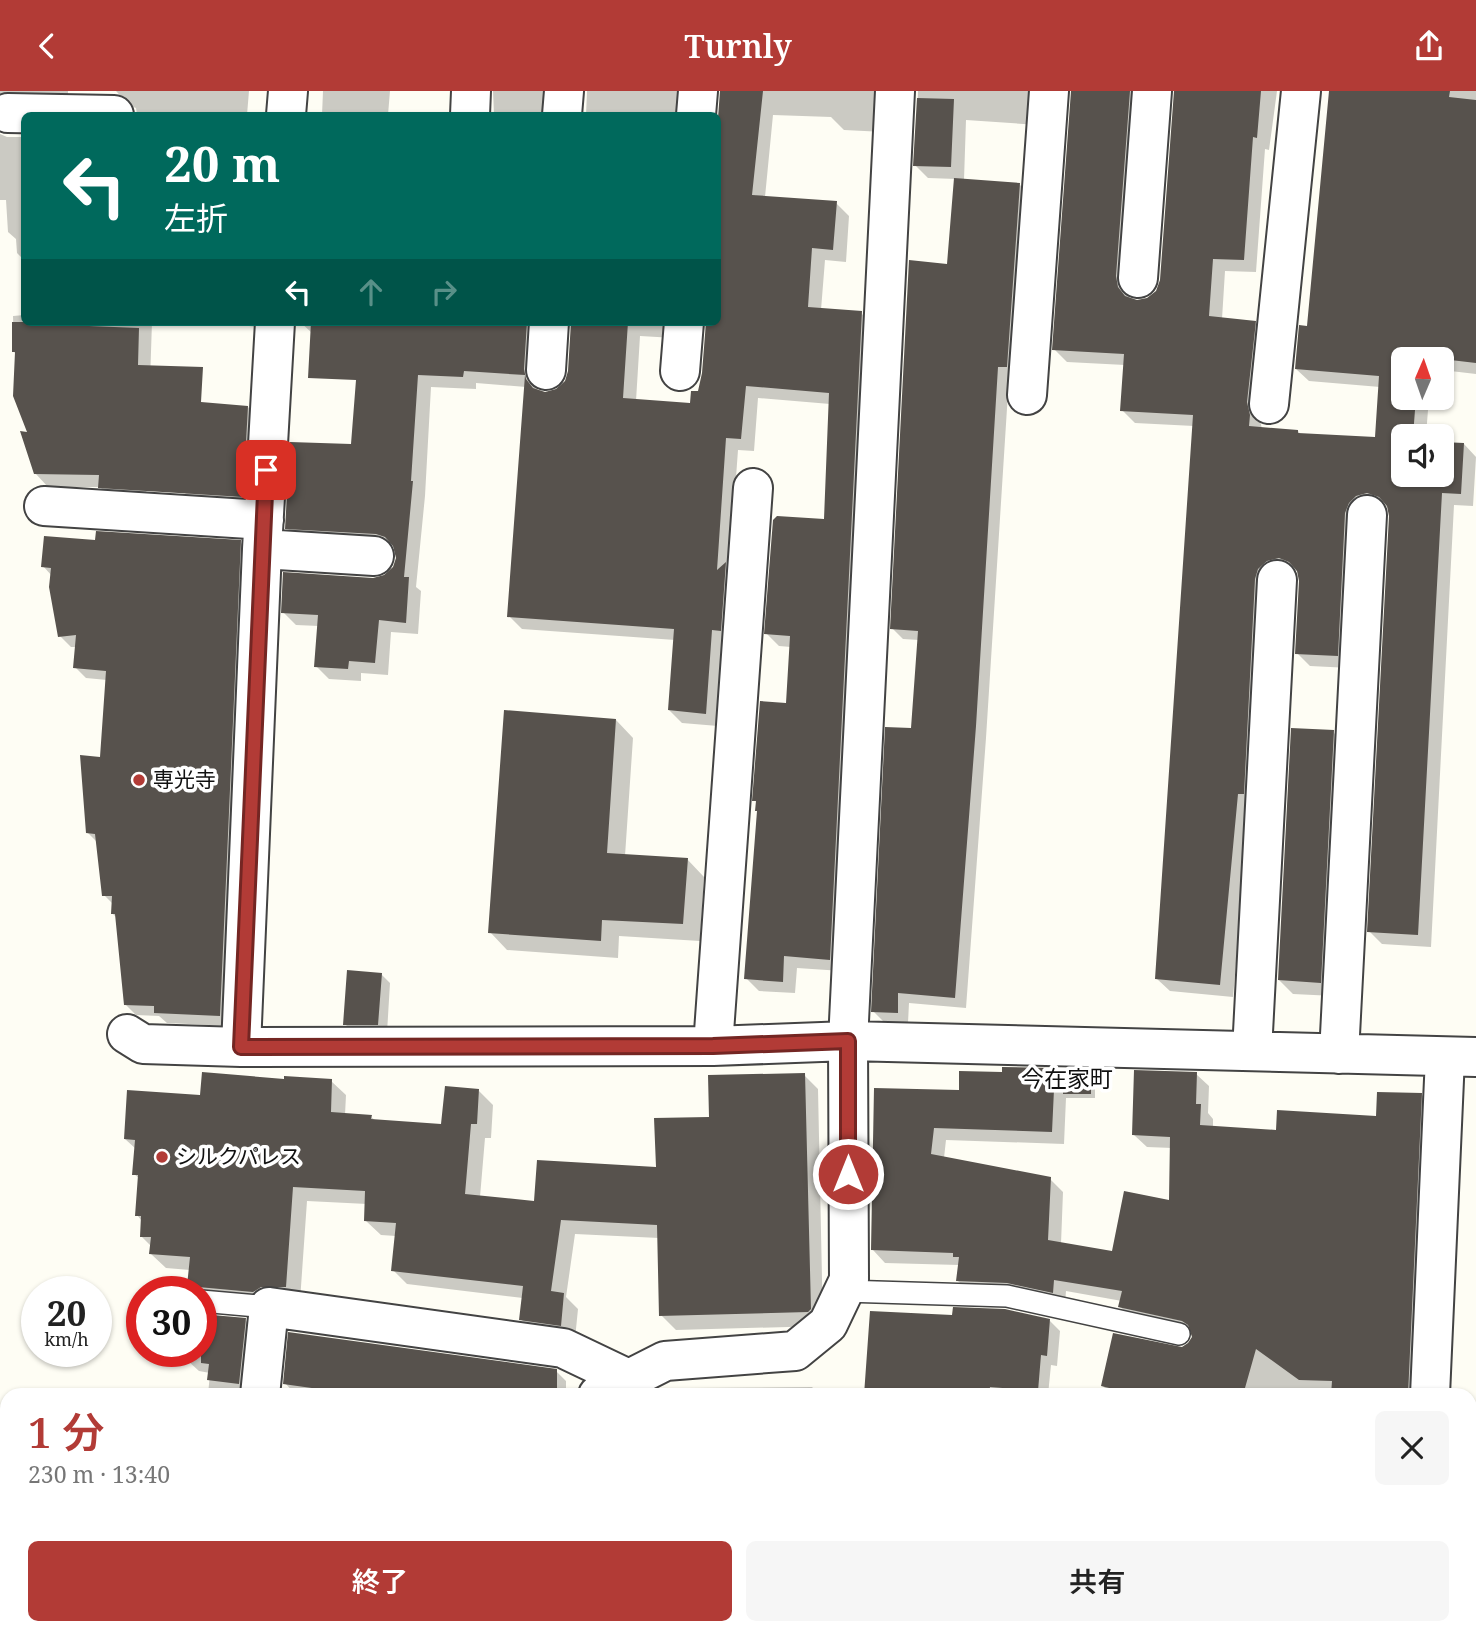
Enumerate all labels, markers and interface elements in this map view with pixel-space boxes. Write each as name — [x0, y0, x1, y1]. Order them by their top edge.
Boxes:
text: Turnly — [684, 24, 792, 67]
icon: back — [28, 27, 66, 65]
icon: share — [1410, 27, 1448, 65]
text: 20 m — [164, 130, 280, 196]
icon: left — [49, 140, 140, 231]
text: 左折 — [164, 196, 228, 239]
icon: left — [279, 273, 317, 311]
icon: ahead — [352, 273, 390, 311]
icon: right — [425, 273, 463, 311]
north arrow — [1391, 347, 1454, 409]
map controls — [1391, 347, 1454, 487]
button: sound — [1391, 424, 1454, 487]
pin — [236, 440, 296, 500]
icon: arrive — [247, 451, 285, 489]
place label: 専光寺 — [153, 765, 216, 793]
marker: 専光寺 — [131, 772, 147, 788]
district label: 今在家町 — [1021, 1062, 1113, 1094]
position arrow — [811, 1137, 885, 1211]
place label: シルクパレス — [176, 1142, 301, 1170]
marker: シルクパレス — [154, 1149, 170, 1165]
speed limit sign: 30 — [126, 1276, 217, 1367]
text: 20 — [47, 1289, 86, 1336]
text: km/h — [44, 1327, 89, 1351]
text: 1 分 — [28, 1403, 105, 1460]
button: close — [1375, 1411, 1449, 1485]
text: 230 m · 13:40 — [28, 1458, 170, 1490]
button: 終了 — [28, 1541, 732, 1621]
button: 共有 — [746, 1541, 1449, 1621]

